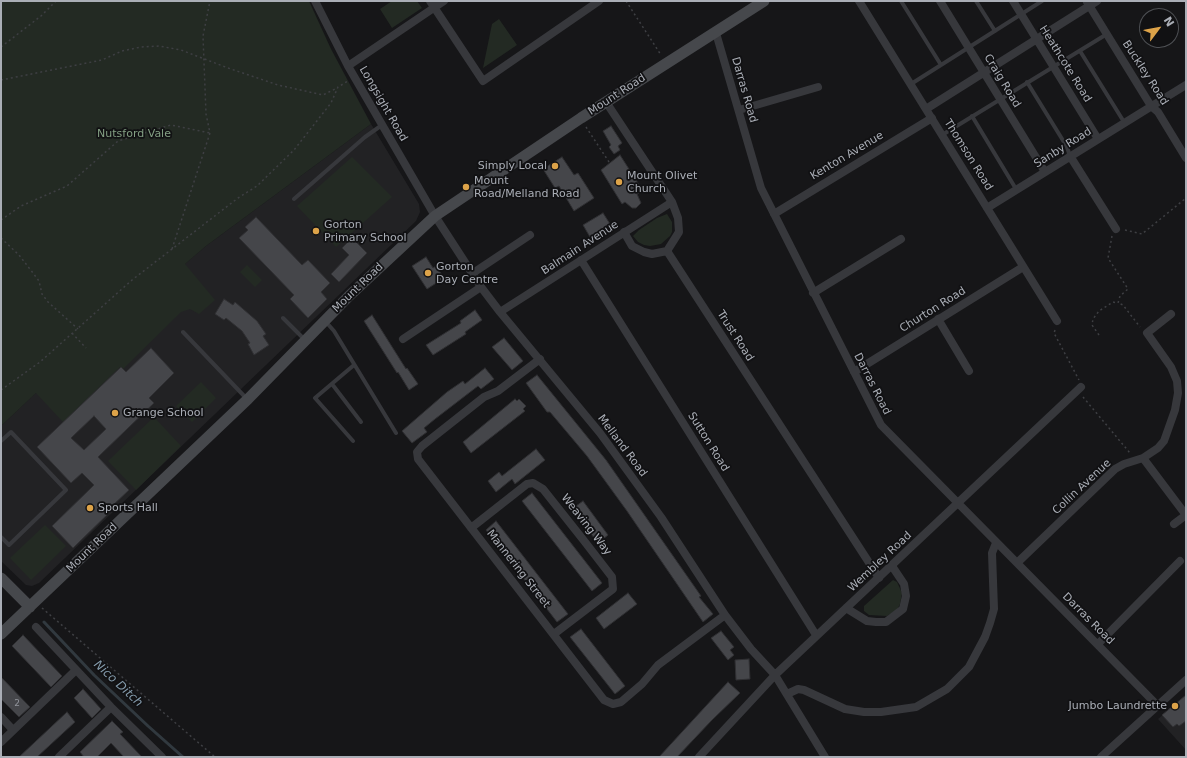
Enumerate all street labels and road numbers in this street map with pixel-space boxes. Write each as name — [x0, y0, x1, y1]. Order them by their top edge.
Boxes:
street label: Heathcote Road — [1036, 23, 1094, 105]
street label: Buckley Road — [1119, 38, 1171, 108]
street label: Craig Road — [981, 52, 1023, 110]
street label: Darras Road — [728, 56, 760, 124]
street label: Longsight Road — [356, 64, 410, 144]
street label: Mount Road — [586, 72, 648, 118]
street label: Thomson Road — [941, 117, 995, 193]
street label: Sanby Road — [1032, 125, 1094, 171]
street label: Kenton Avenue — [808, 129, 886, 183]
street label: Balmain Avenue — [539, 218, 621, 278]
street label: Mount Road — [330, 260, 386, 316]
street label: Churton Road — [898, 284, 968, 336]
street label: Trust Road — [714, 308, 756, 364]
street label: Darras Road — [851, 351, 893, 417]
street label: Sutton Road — [685, 410, 731, 474]
street label: Melland Road — [594, 412, 650, 480]
street label: Collin Avenue — [1050, 457, 1114, 517]
street label: Weaving Way — [558, 492, 614, 558]
street label: Mount Road — [64, 520, 120, 576]
street label: Mannering Street — [483, 527, 553, 611]
street label: Wembley Road — [845, 529, 915, 595]
street label: Darras Road — [1059, 590, 1117, 648]

